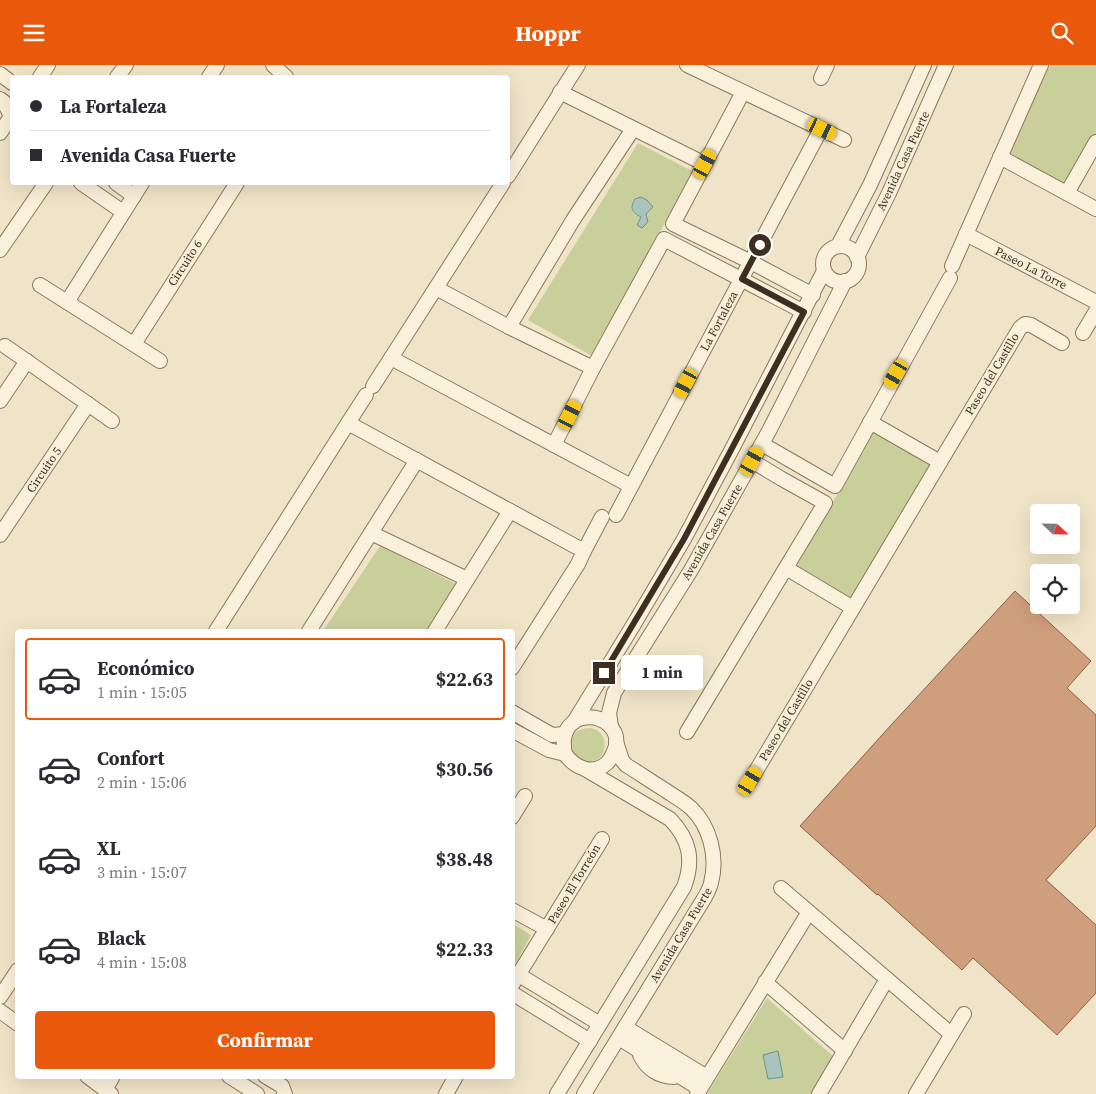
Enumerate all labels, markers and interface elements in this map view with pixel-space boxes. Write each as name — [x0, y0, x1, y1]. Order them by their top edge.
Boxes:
text: Hoppr — [515, 18, 581, 48]
icon: menu — [20, 19, 48, 47]
icon: search — [1048, 19, 1076, 47]
text: La Fortaleza — [60, 93, 167, 119]
street label: Avenida Casa Fuerte — [873, 108, 933, 214]
car — [805, 116, 838, 142]
text: Avenida Casa Fuerte — [60, 142, 236, 168]
car — [691, 147, 718, 181]
route start — [749, 234, 771, 256]
street label: Circuito 6 — [164, 237, 206, 289]
street label: Paseo La Torre — [992, 243, 1070, 293]
street label: La Fortaleza — [697, 287, 742, 354]
street label: Paseo del Castillo — [961, 330, 1023, 418]
car — [882, 357, 909, 391]
car — [672, 366, 699, 400]
car — [556, 398, 583, 432]
street label: Circuito 5 — [23, 444, 65, 496]
car — [738, 444, 765, 478]
street label: Avenida Casa Fuerte — [678, 481, 746, 583]
north arrow — [1030, 504, 1080, 554]
map controls — [1030, 504, 1080, 614]
button: locate — [1030, 564, 1080, 614]
text: Económico — [97, 655, 195, 681]
callout: 1 min — [622, 655, 704, 691]
icon: car — [37, 657, 82, 702]
text: 1 min — [641, 661, 683, 683]
route end — [593, 662, 615, 684]
text: $22.63 — [436, 666, 493, 692]
street label: Paseo del Castillo — [755, 676, 817, 764]
text: 1 min · 15:05 — [97, 681, 187, 703]
text: Confort — [97, 745, 164, 771]
icon: car — [37, 747, 82, 792]
text: $30.56 — [436, 756, 493, 782]
car — [735, 764, 764, 798]
text: 2 min · 15:06 — [97, 771, 187, 793]
text: XL — [97, 835, 120, 861]
icon: car — [37, 837, 82, 882]
street label: Paseo El Torreón — [544, 841, 604, 927]
text: $38.48 — [436, 846, 493, 872]
text: 3 min · 15:07 — [97, 861, 187, 883]
street label: Avenida Casa Fuerte — [646, 884, 716, 986]
text: Black — [97, 925, 146, 951]
icon: car — [37, 927, 82, 972]
text: $22.33 — [436, 936, 493, 962]
text: 4 min · 15:08 — [97, 951, 187, 973]
button: Confirmar — [35, 1011, 495, 1069]

